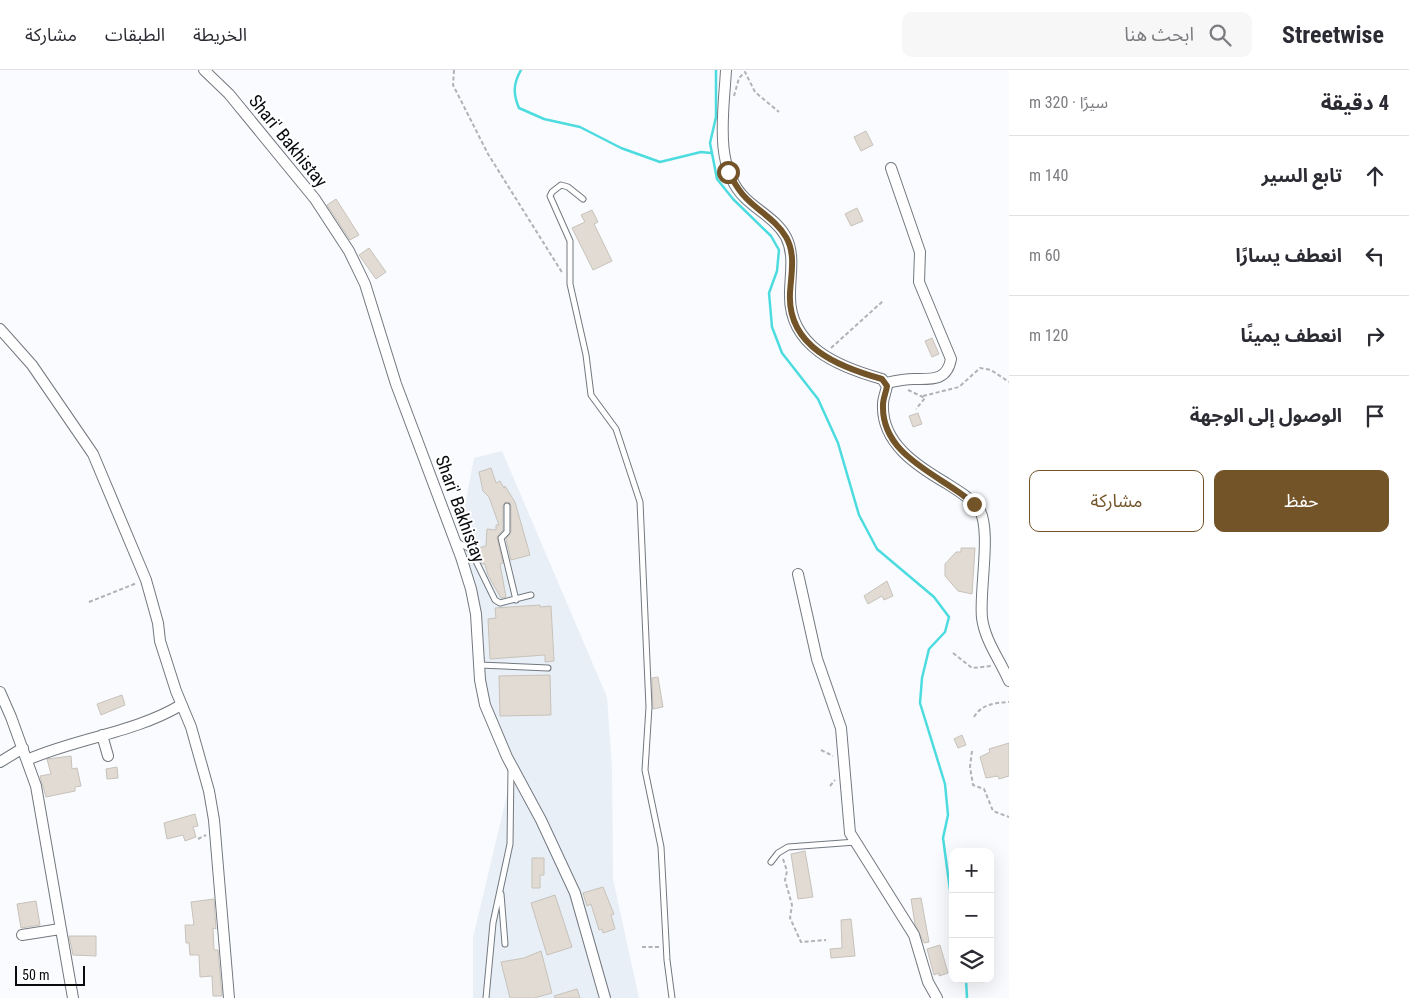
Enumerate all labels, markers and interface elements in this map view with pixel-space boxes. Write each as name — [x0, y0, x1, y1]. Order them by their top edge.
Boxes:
search box — [902, 12, 1252, 57]
icon: search — [1206, 21, 1234, 49]
text: Streetwise — [1282, 21, 1384, 49]
text: ابحث هنا — [1124, 23, 1194, 46]
text: مشاركة — [25, 24, 77, 45]
text: الطبقات — [105, 24, 165, 45]
text: الخريطة — [193, 24, 247, 45]
street label: Shari' Bakhistay — [245, 90, 332, 191]
text: 4 دقيقة — [1321, 91, 1389, 115]
text: سيرًا · 320 m — [1029, 93, 1108, 112]
route start — [717, 161, 740, 184]
icon: ahead — [1361, 162, 1389, 190]
text: تابع السير — [1261, 164, 1342, 187]
text: 140 m — [1029, 166, 1068, 185]
icon: left — [1361, 242, 1389, 270]
text: انعطف يسارًا — [1236, 244, 1342, 267]
text: 60 m — [1029, 246, 1061, 265]
icon: right — [1361, 322, 1389, 350]
text: انعطف يمينًا — [1240, 324, 1342, 347]
text: 120 m — [1029, 326, 1068, 345]
icon: arrive — [1361, 402, 1389, 430]
text: الوصول إلى الوجهة — [1190, 404, 1342, 427]
street label: Shari' Bakhistay — [431, 452, 490, 566]
button: مشاركة — [1029, 470, 1204, 532]
button: حفظ — [1214, 470, 1389, 532]
route end — [963, 493, 986, 516]
map controls — [949, 848, 994, 983]
button: + — [949, 848, 994, 893]
button: − — [949, 893, 994, 938]
button: layers — [949, 938, 994, 983]
scale bar — [15, 963, 85, 986]
text: 50 m — [22, 967, 50, 983]

